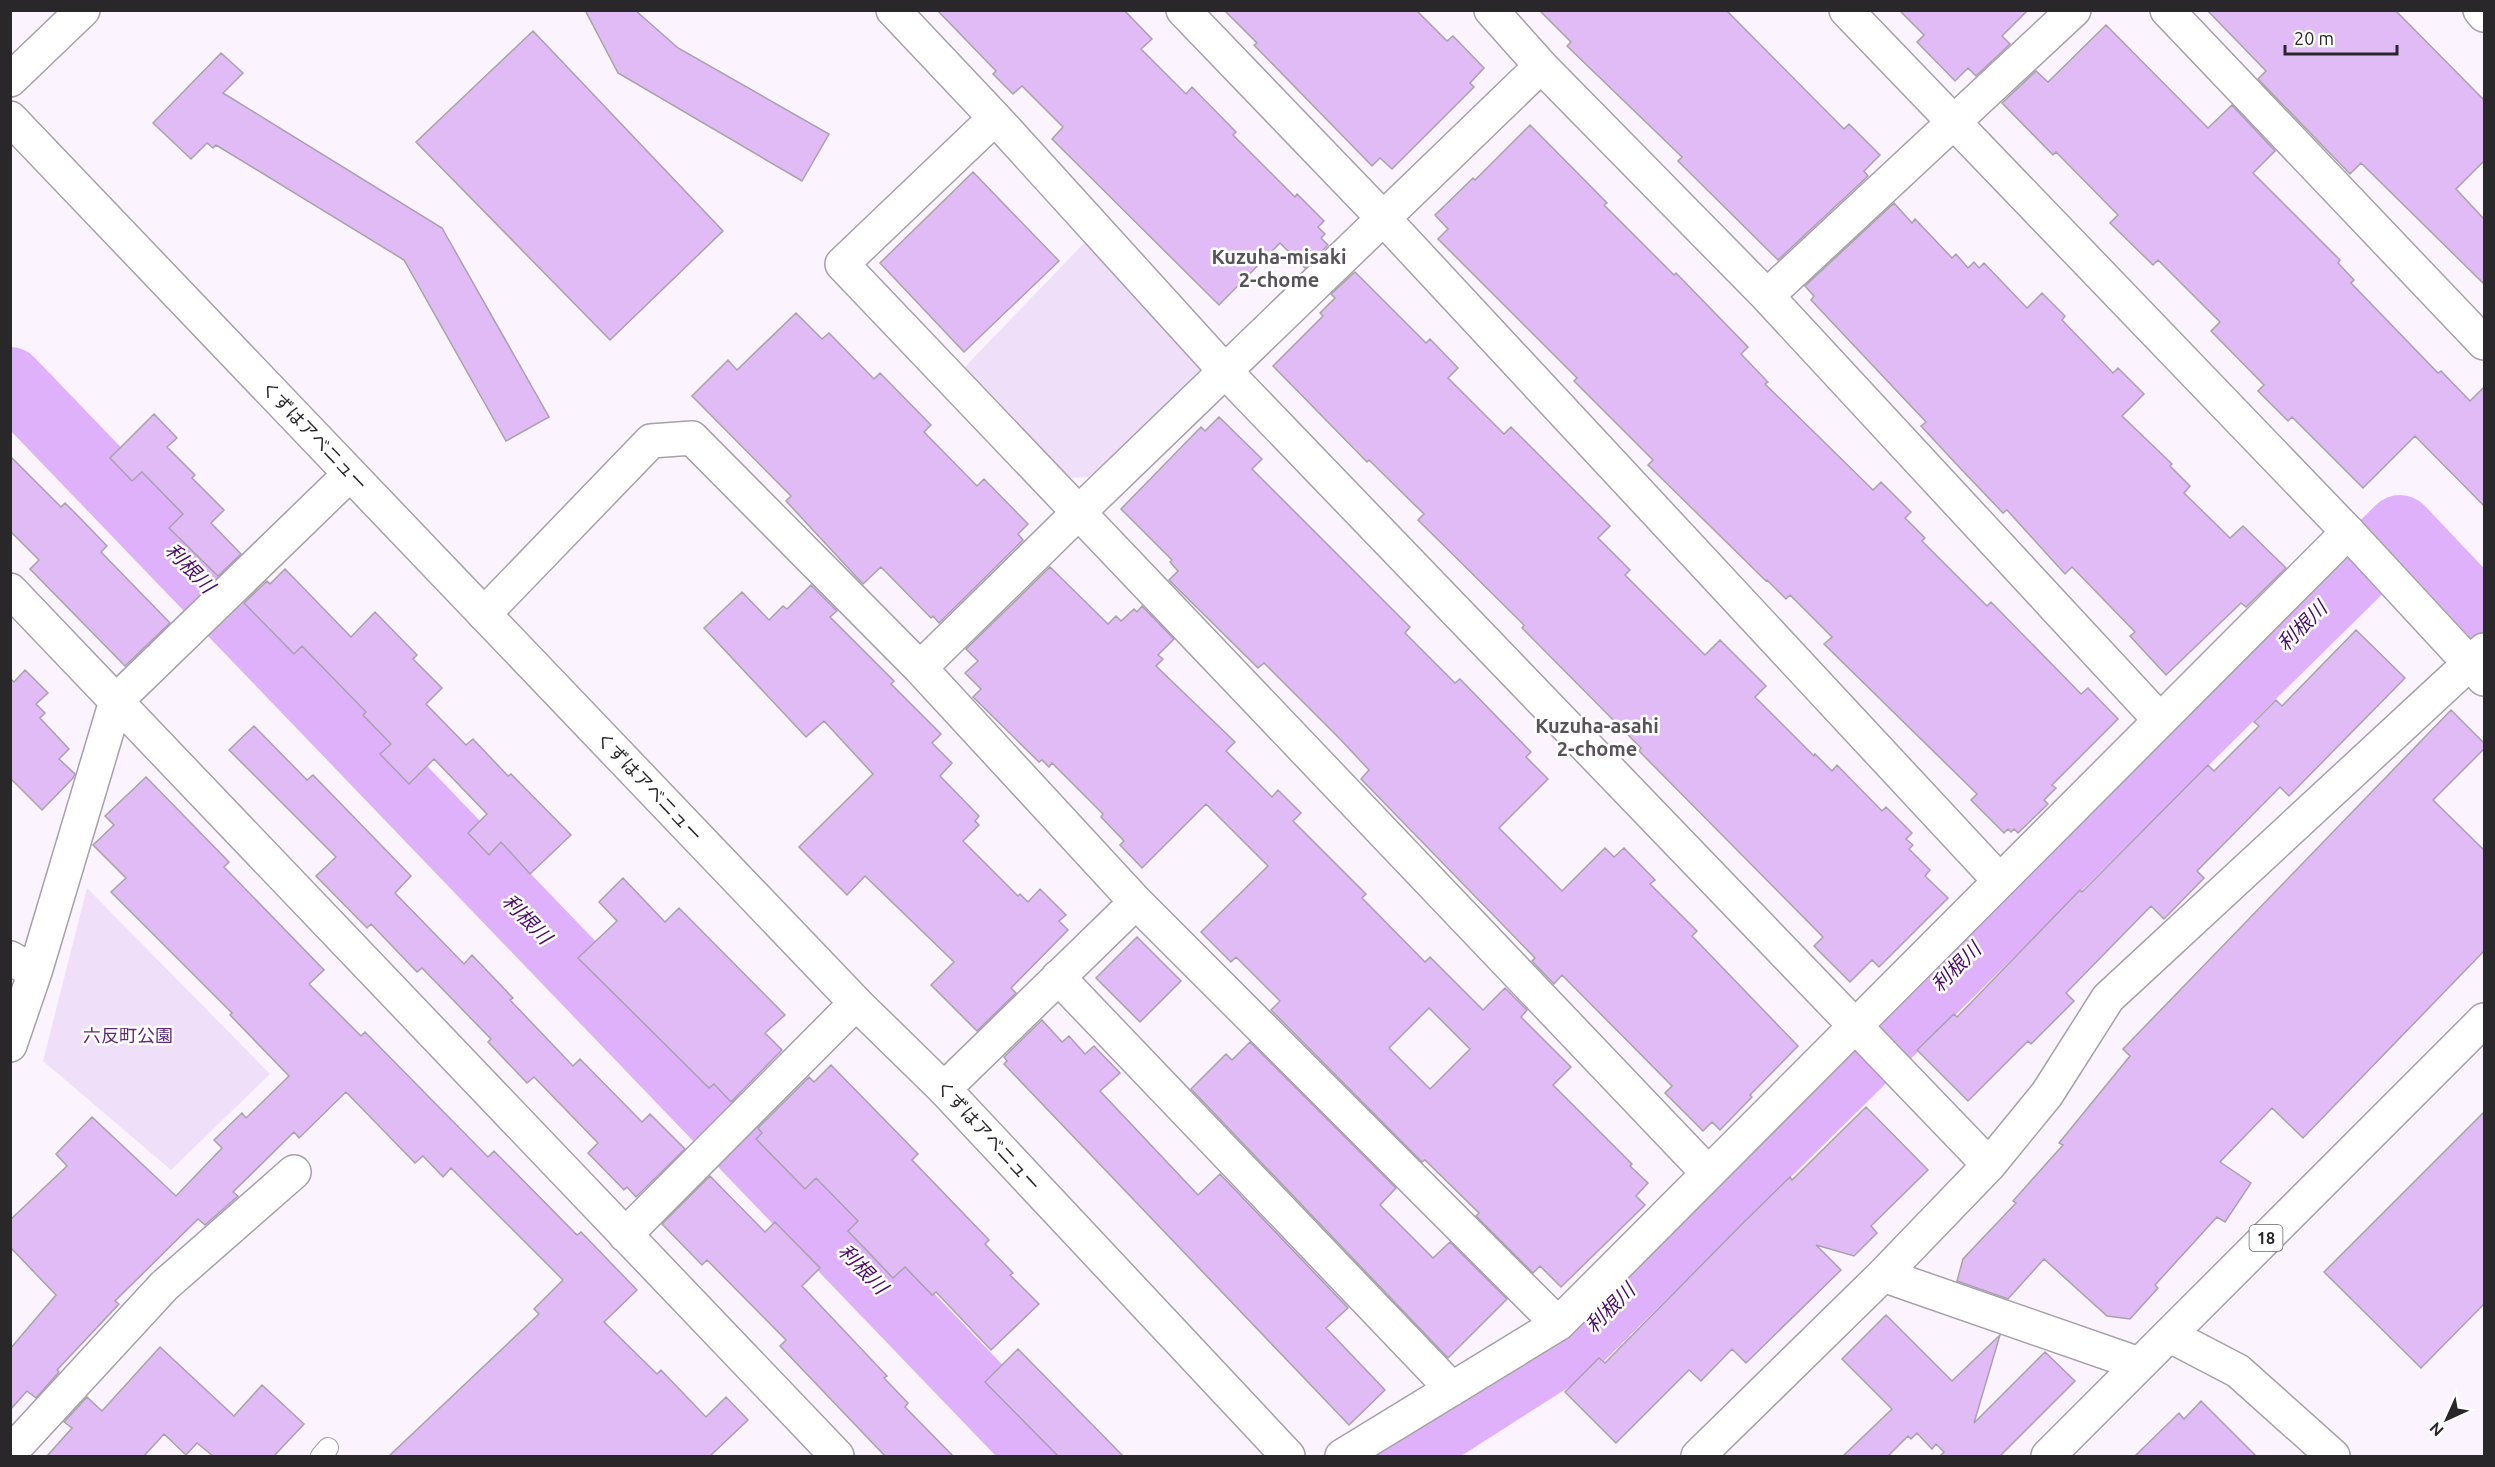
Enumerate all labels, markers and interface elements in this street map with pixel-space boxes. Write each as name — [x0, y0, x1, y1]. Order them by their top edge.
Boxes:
scale bar — [2285, 18, 2398, 56]
text: 20 m — [2294, 28, 2334, 48]
district label: Kuzuha-misaki 2-chome — [1212, 245, 1346, 291]
street label: くずはアベニュー — [258, 377, 372, 494]
water label: 利根川 — [161, 538, 221, 599]
water label: 利根川 — [2272, 595, 2332, 655]
district label: Kuzuha-asahi 2-chome — [1535, 714, 1659, 760]
street label: くずはアベニュー — [593, 728, 707, 845]
water label: 利根川 — [498, 889, 558, 950]
water label: 利根川 — [1926, 936, 1986, 996]
park label: 六反町公園 — [83, 1025, 173, 1045]
street label: くずはアベニュー — [932, 1076, 1045, 1195]
road number: 18 — [2250, 1225, 2282, 1251]
water label: 利根川 — [834, 1239, 894, 1300]
water label: 利根川 — [1580, 1277, 1640, 1337]
north arrow — [2417, 1389, 2477, 1449]
text: N — [2426, 1419, 2447, 1440]

